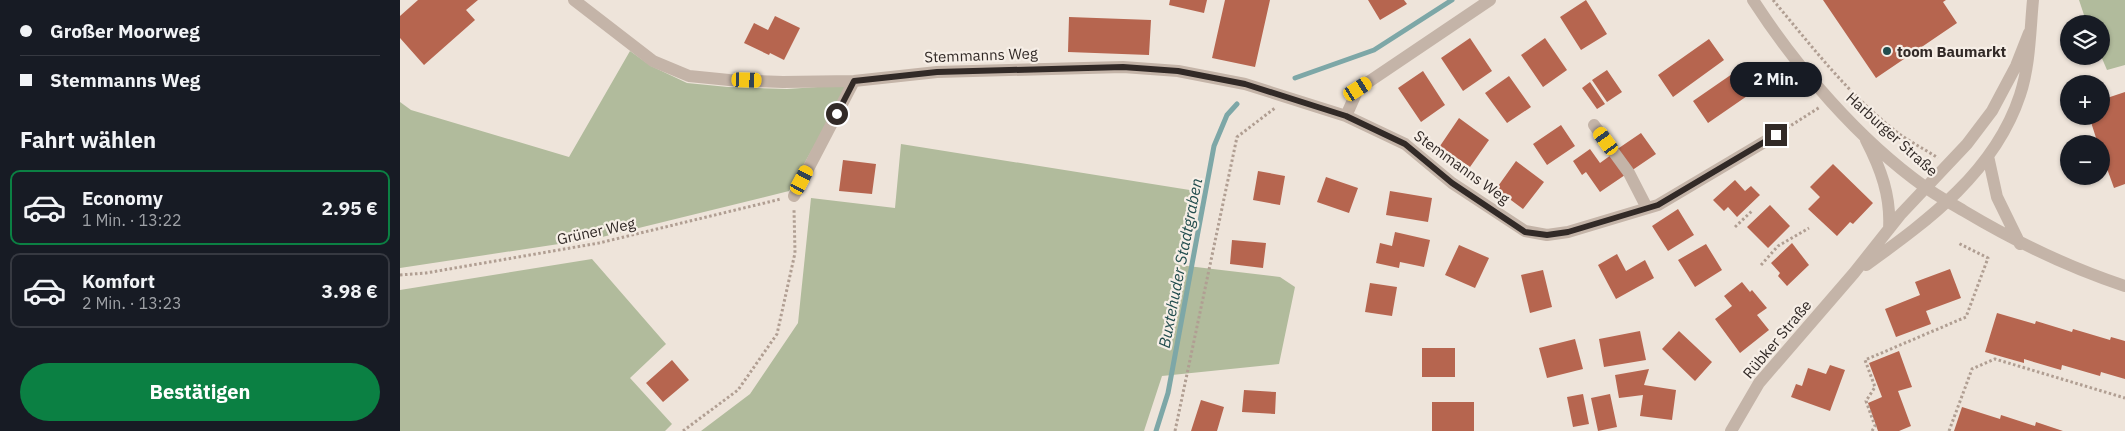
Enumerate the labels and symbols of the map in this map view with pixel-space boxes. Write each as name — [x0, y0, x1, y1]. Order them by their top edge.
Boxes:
place label: toom Baumarkt — [1897, 42, 2007, 61]
street label: Stemmanns Weg — [924, 44, 1038, 66]
marker: toom Baumarkt — [1881, 45, 1893, 57]
callout: 2 Min. — [1730, 62, 1822, 98]
car — [731, 72, 762, 88]
car — [1341, 75, 1374, 103]
street label: Harburger Straße — [1842, 88, 1942, 180]
route start — [826, 103, 848, 125]
car — [1591, 124, 1620, 158]
route end — [1765, 124, 1787, 146]
street label: Stemmanns Weg — [1410, 126, 1514, 208]
car — [788, 163, 815, 197]
water label: Buxtehuder Stadtgraben — [1154, 176, 1206, 350]
street label: Grüner Weg — [555, 213, 637, 249]
street label: Rübker Straße — [1739, 296, 1815, 382]

